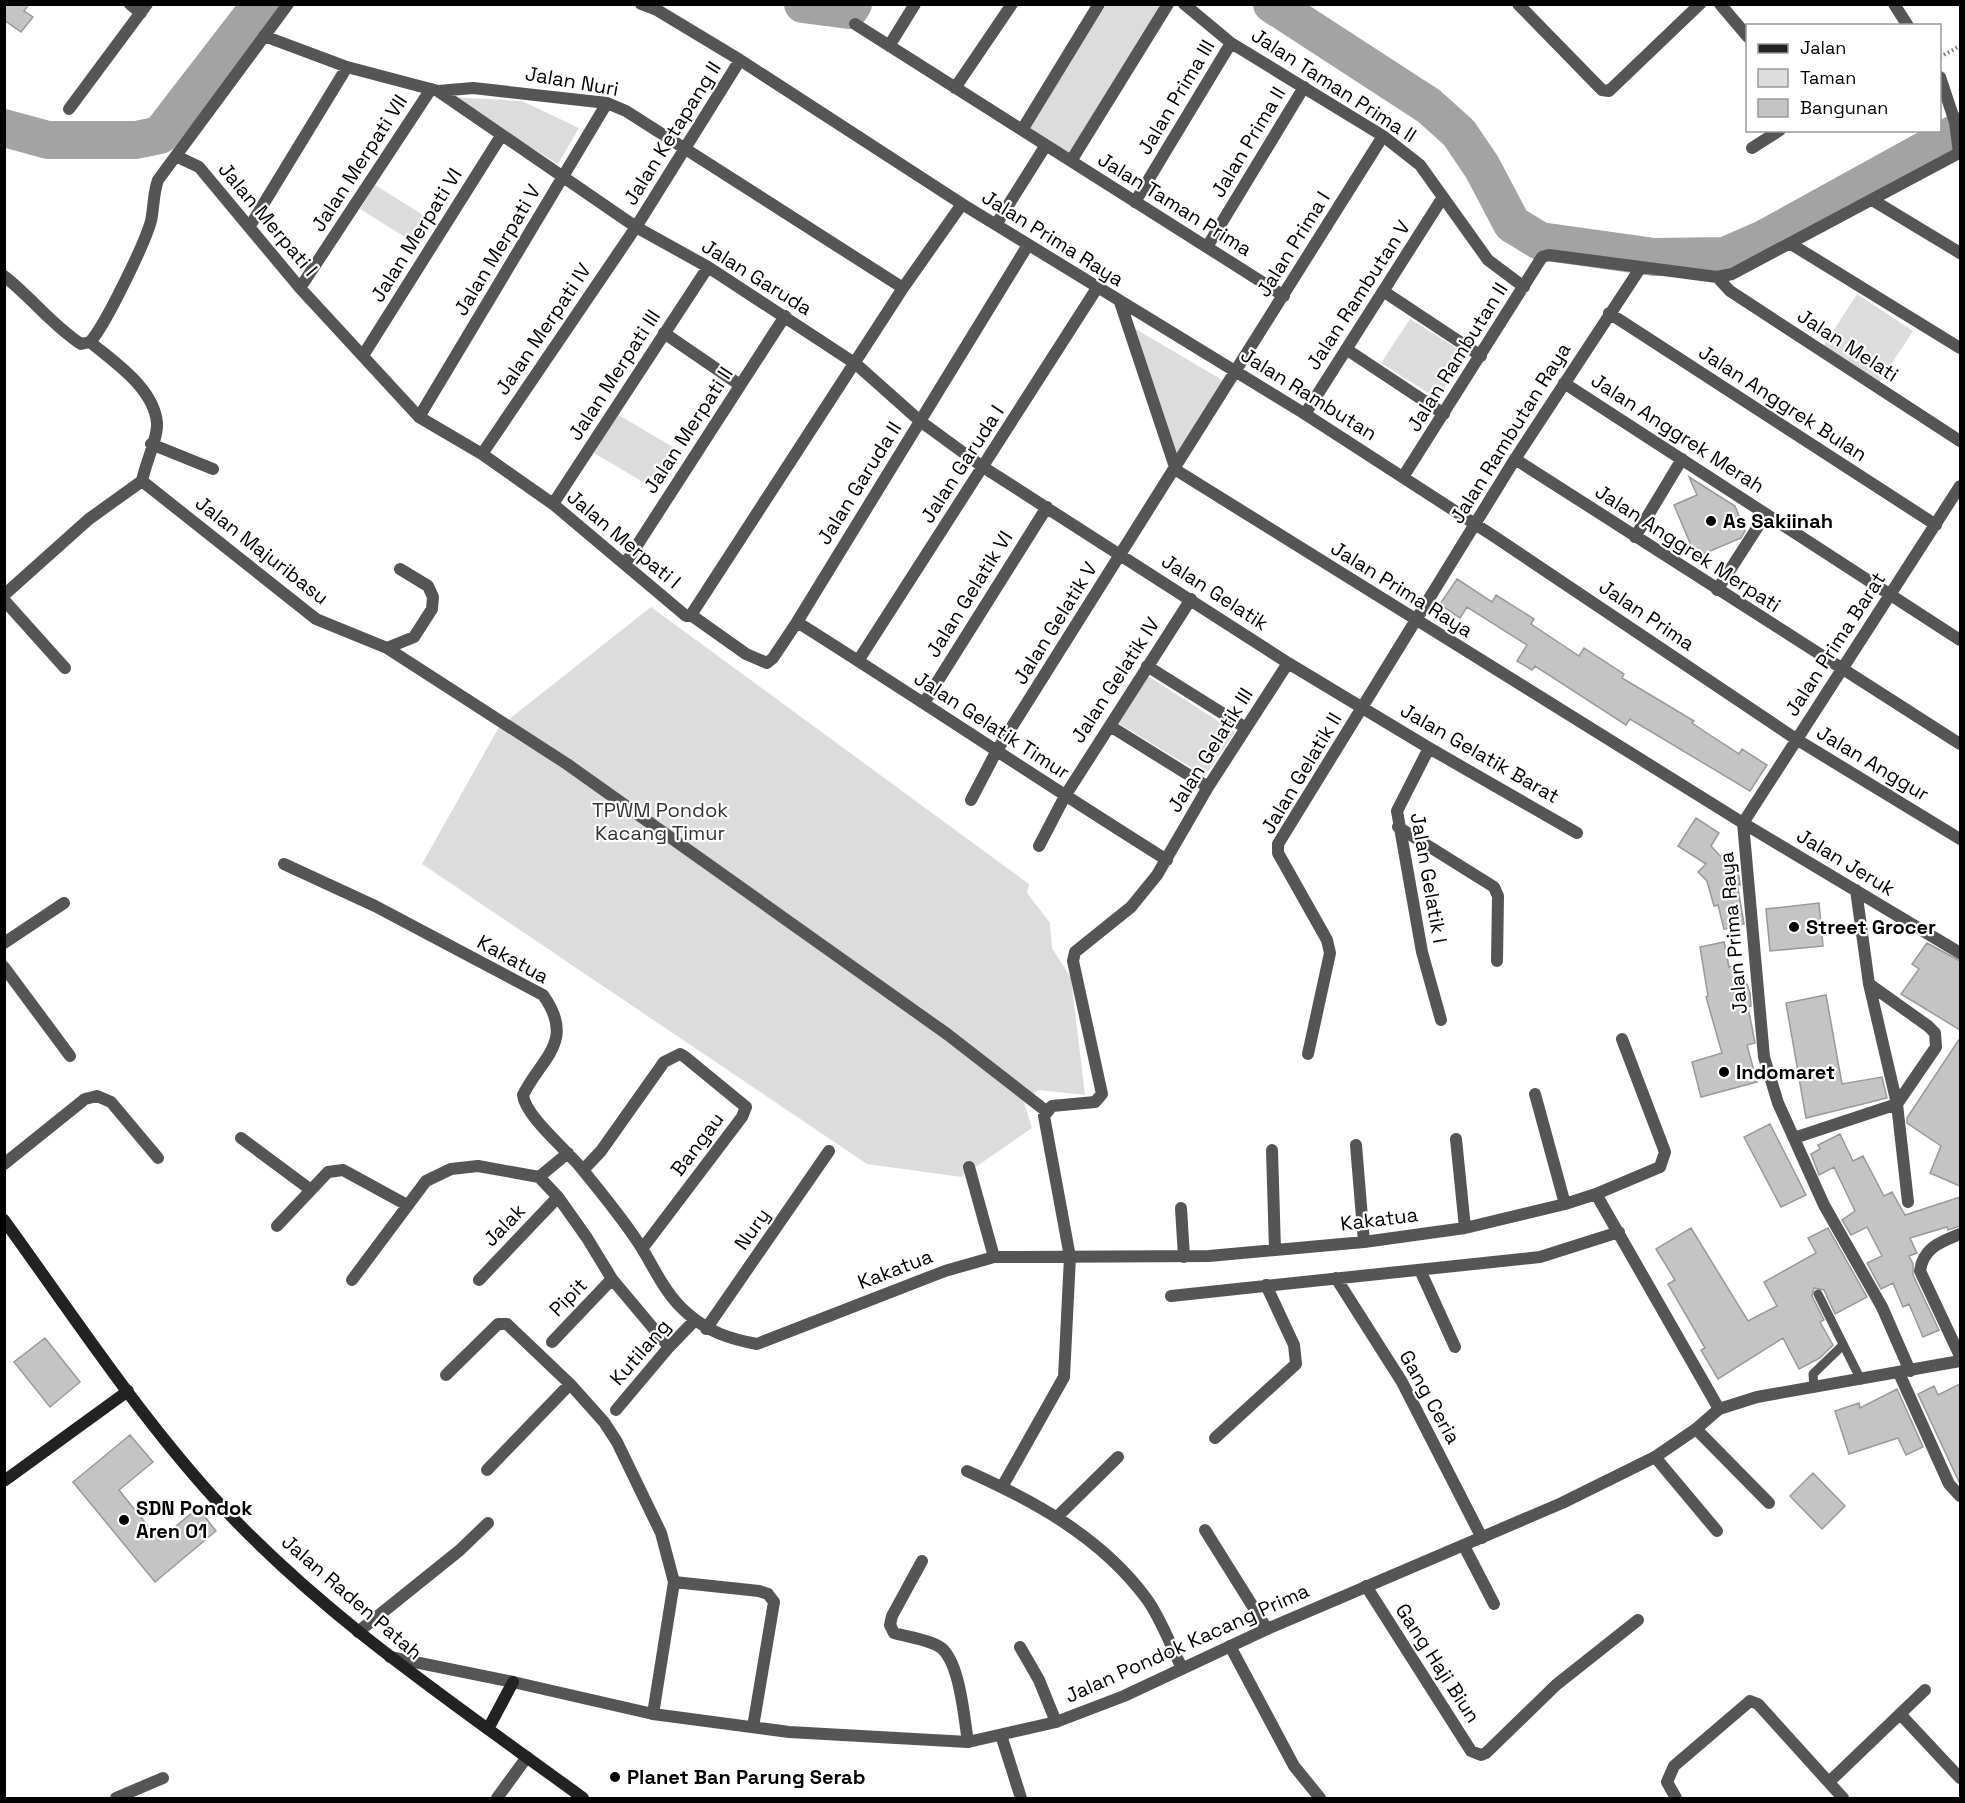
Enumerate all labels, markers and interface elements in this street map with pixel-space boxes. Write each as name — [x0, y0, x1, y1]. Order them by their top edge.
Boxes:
street label: Jalan Taman Prima II — [1246, 22, 1422, 148]
legend — [1746, 24, 1941, 132]
street label: Jalan Prima III — [1131, 35, 1221, 159]
text: Jalan — [1800, 36, 1846, 59]
street label: Jalan Ketapang II — [617, 56, 727, 210]
street label: Jalan Nuri — [523, 60, 621, 102]
text: Taman — [1800, 66, 1856, 89]
street label: Jalan Prima II — [1205, 82, 1291, 202]
street label: Jalan Merpati VII — [305, 90, 413, 236]
text: Bangunan — [1800, 96, 1888, 119]
street label: Jalan Taman Prima — [1093, 146, 1257, 262]
street label: Jalan Merpati I — [213, 157, 323, 281]
street label: Jalan Merpati VI — [364, 163, 468, 307]
street label: Jalan Merpati V — [448, 180, 546, 320]
street label: Jalan Prima Raya — [977, 184, 1129, 292]
street label: Jalan Prima I — [1250, 186, 1336, 302]
street label: Jalan Rambutan V — [1300, 215, 1416, 375]
street label: Jalan Garuda — [697, 233, 817, 321]
street label: Jalan Merpati IV — [489, 258, 597, 400]
street label: Jalan Rambutan II — [1401, 278, 1513, 436]
street label: Jalan Melati — [1792, 303, 1904, 387]
street label: Jalan Merpati III — [562, 305, 666, 445]
street label: Jalan Rambutan Raya — [1444, 338, 1576, 528]
street label: Jalan Anggrek Bulan — [1694, 339, 1872, 467]
street label: Jalan Rambutan — [1236, 342, 1382, 446]
street label: Jalan Merpati II — [637, 362, 739, 498]
street label: Jalan Anggrek Merah — [1586, 367, 1770, 499]
street label: Jalan Garuda I — [914, 400, 1010, 528]
street label: Jalan Garuda II — [811, 417, 907, 549]
street label: Jalan Anggrek Merpati — [1590, 478, 1786, 618]
street label: Jalan Merpati I — [562, 484, 686, 594]
street label: Jalan Majuribasu — [190, 490, 334, 610]
place label: As Sakiinah — [1723, 508, 1833, 534]
marker: As Sakiinah — [1704, 514, 1718, 528]
street label: Jalan Gelatik VI — [920, 526, 1018, 662]
street label: Jalan Prima Raya — [1326, 535, 1478, 643]
street label: Jalan Gelatik — [1157, 548, 1274, 636]
street label: Jalan Gelatik V — [1007, 557, 1103, 689]
street label: Jalan Prima Barat — [1779, 567, 1891, 721]
street label: Jalan Prima — [1594, 574, 1700, 656]
street label: Jalan Gelatik IV — [1065, 612, 1165, 748]
street label: Jalan Gelatik Timur — [909, 665, 1075, 785]
street label: Jalan Gelatik III — [1161, 683, 1259, 817]
street label: Jalan Gelatik Barat — [1396, 697, 1564, 809]
street label: Jalan Gelatik II — [1255, 707, 1347, 839]
street label: Jalan Anggur — [1812, 719, 1934, 807]
park label: TPWM Pondok Kacang Timur — [592, 797, 728, 846]
street label: Jalan Gelatik I — [1405, 811, 1453, 945]
street label: Jalan Jeruk — [1792, 822, 1900, 902]
street label: Jalan Prima Raya — [1713, 851, 1753, 1015]
place label: Street Grocer — [1806, 914, 1936, 940]
marker: Street Grocer — [1787, 920, 1801, 934]
street label: Kakatua — [473, 929, 553, 989]
place label: Indomaret — [1736, 1059, 1835, 1085]
marker: Indomaret — [1717, 1065, 1731, 1079]
street label: Bangau — [665, 1107, 729, 1181]
street label: Jalak — [477, 1198, 531, 1252]
street label: Kakatua — [1339, 1201, 1419, 1237]
street label: Nury — [728, 1203, 776, 1255]
street label: Kakatua — [854, 1243, 936, 1295]
street label: Pipit — [543, 1272, 593, 1322]
street label: Kutilang — [604, 1313, 676, 1391]
street label: Gang Ceria — [1394, 1345, 1466, 1449]
place label: SDN Pondok Aren 01 — [136, 1495, 253, 1544]
marker: SDN Pondok Aren 01 — [117, 1513, 131, 1527]
street label: Jalan Raden Patah — [276, 1529, 428, 1665]
street label: Jalan Pondok Kacang Prima — [1061, 1577, 1313, 1709]
street label: Gang Haji Biun — [1390, 1598, 1486, 1728]
place label: Planet Ban Parung Serab — [627, 1764, 865, 1790]
marker: Planet Ban Parung Serab — [608, 1770, 622, 1784]

